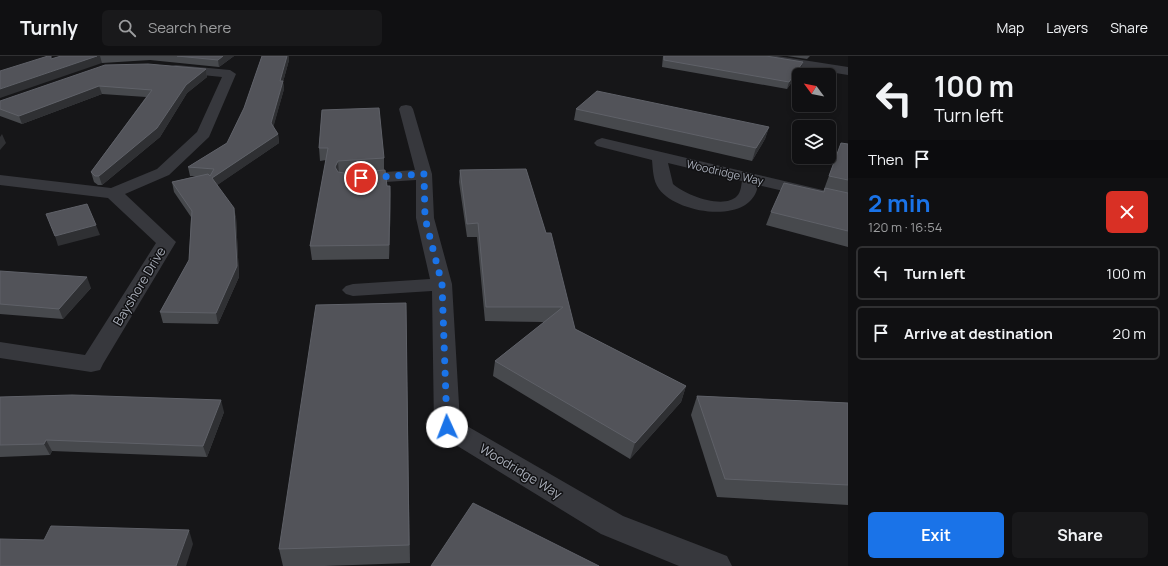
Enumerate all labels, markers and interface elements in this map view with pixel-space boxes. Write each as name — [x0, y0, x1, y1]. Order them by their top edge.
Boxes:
search box — [102, 10, 382, 46]
text: Turnly — [20, 15, 78, 41]
icon: search — [116, 17, 138, 39]
text: Search here — [148, 17, 231, 38]
text: Map — [996, 18, 1024, 37]
text: Layers — [1046, 18, 1088, 37]
text: Share — [1110, 18, 1148, 37]
text: 100 m — [934, 67, 1014, 105]
north arrow — [792, 68, 836, 112]
map controls — [792, 68, 836, 164]
icon: left — [868, 72, 920, 124]
text: Turn left — [934, 103, 1004, 127]
button: layers — [792, 120, 836, 164]
icon: arrive — [911, 148, 933, 170]
text: Then — [868, 149, 903, 170]
street label: Woodridge Way — [685, 156, 765, 188]
pin — [344, 161, 378, 195]
icon: arrive — [350, 167, 372, 189]
text: 2 min — [868, 186, 930, 219]
button: close — [1106, 191, 1148, 233]
text: 120 m · 16:54 — [868, 218, 942, 236]
street label: Bayshore Drive — [108, 243, 170, 329]
icon: left — [870, 262, 892, 284]
text: Turn left — [904, 263, 966, 284]
text: 100 m — [1106, 263, 1146, 284]
icon: arrive — [870, 322, 892, 344]
text: Arrive at destination — [904, 323, 1053, 344]
text: 20 m — [1113, 323, 1146, 344]
position arrow — [426, 406, 468, 448]
street label: Woodridge Way — [476, 439, 566, 503]
button: Exit — [868, 512, 1004, 558]
button: Share — [1012, 512, 1148, 558]

